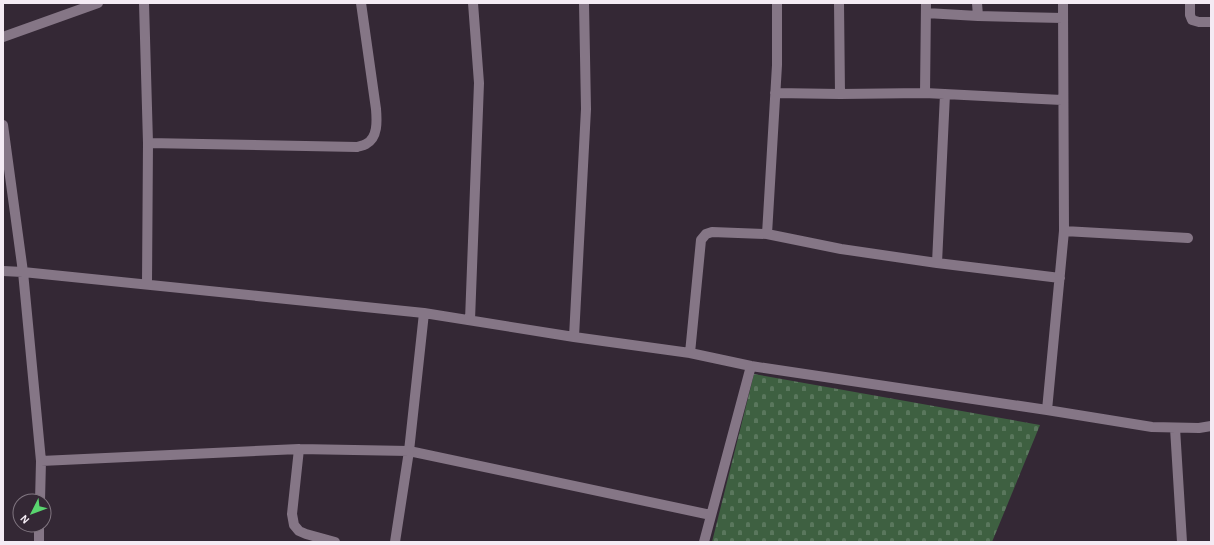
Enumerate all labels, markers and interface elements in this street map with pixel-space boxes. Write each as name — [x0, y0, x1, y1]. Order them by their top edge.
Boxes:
north arrow — [12, 493, 52, 533]
text: N — [18, 513, 32, 526]

